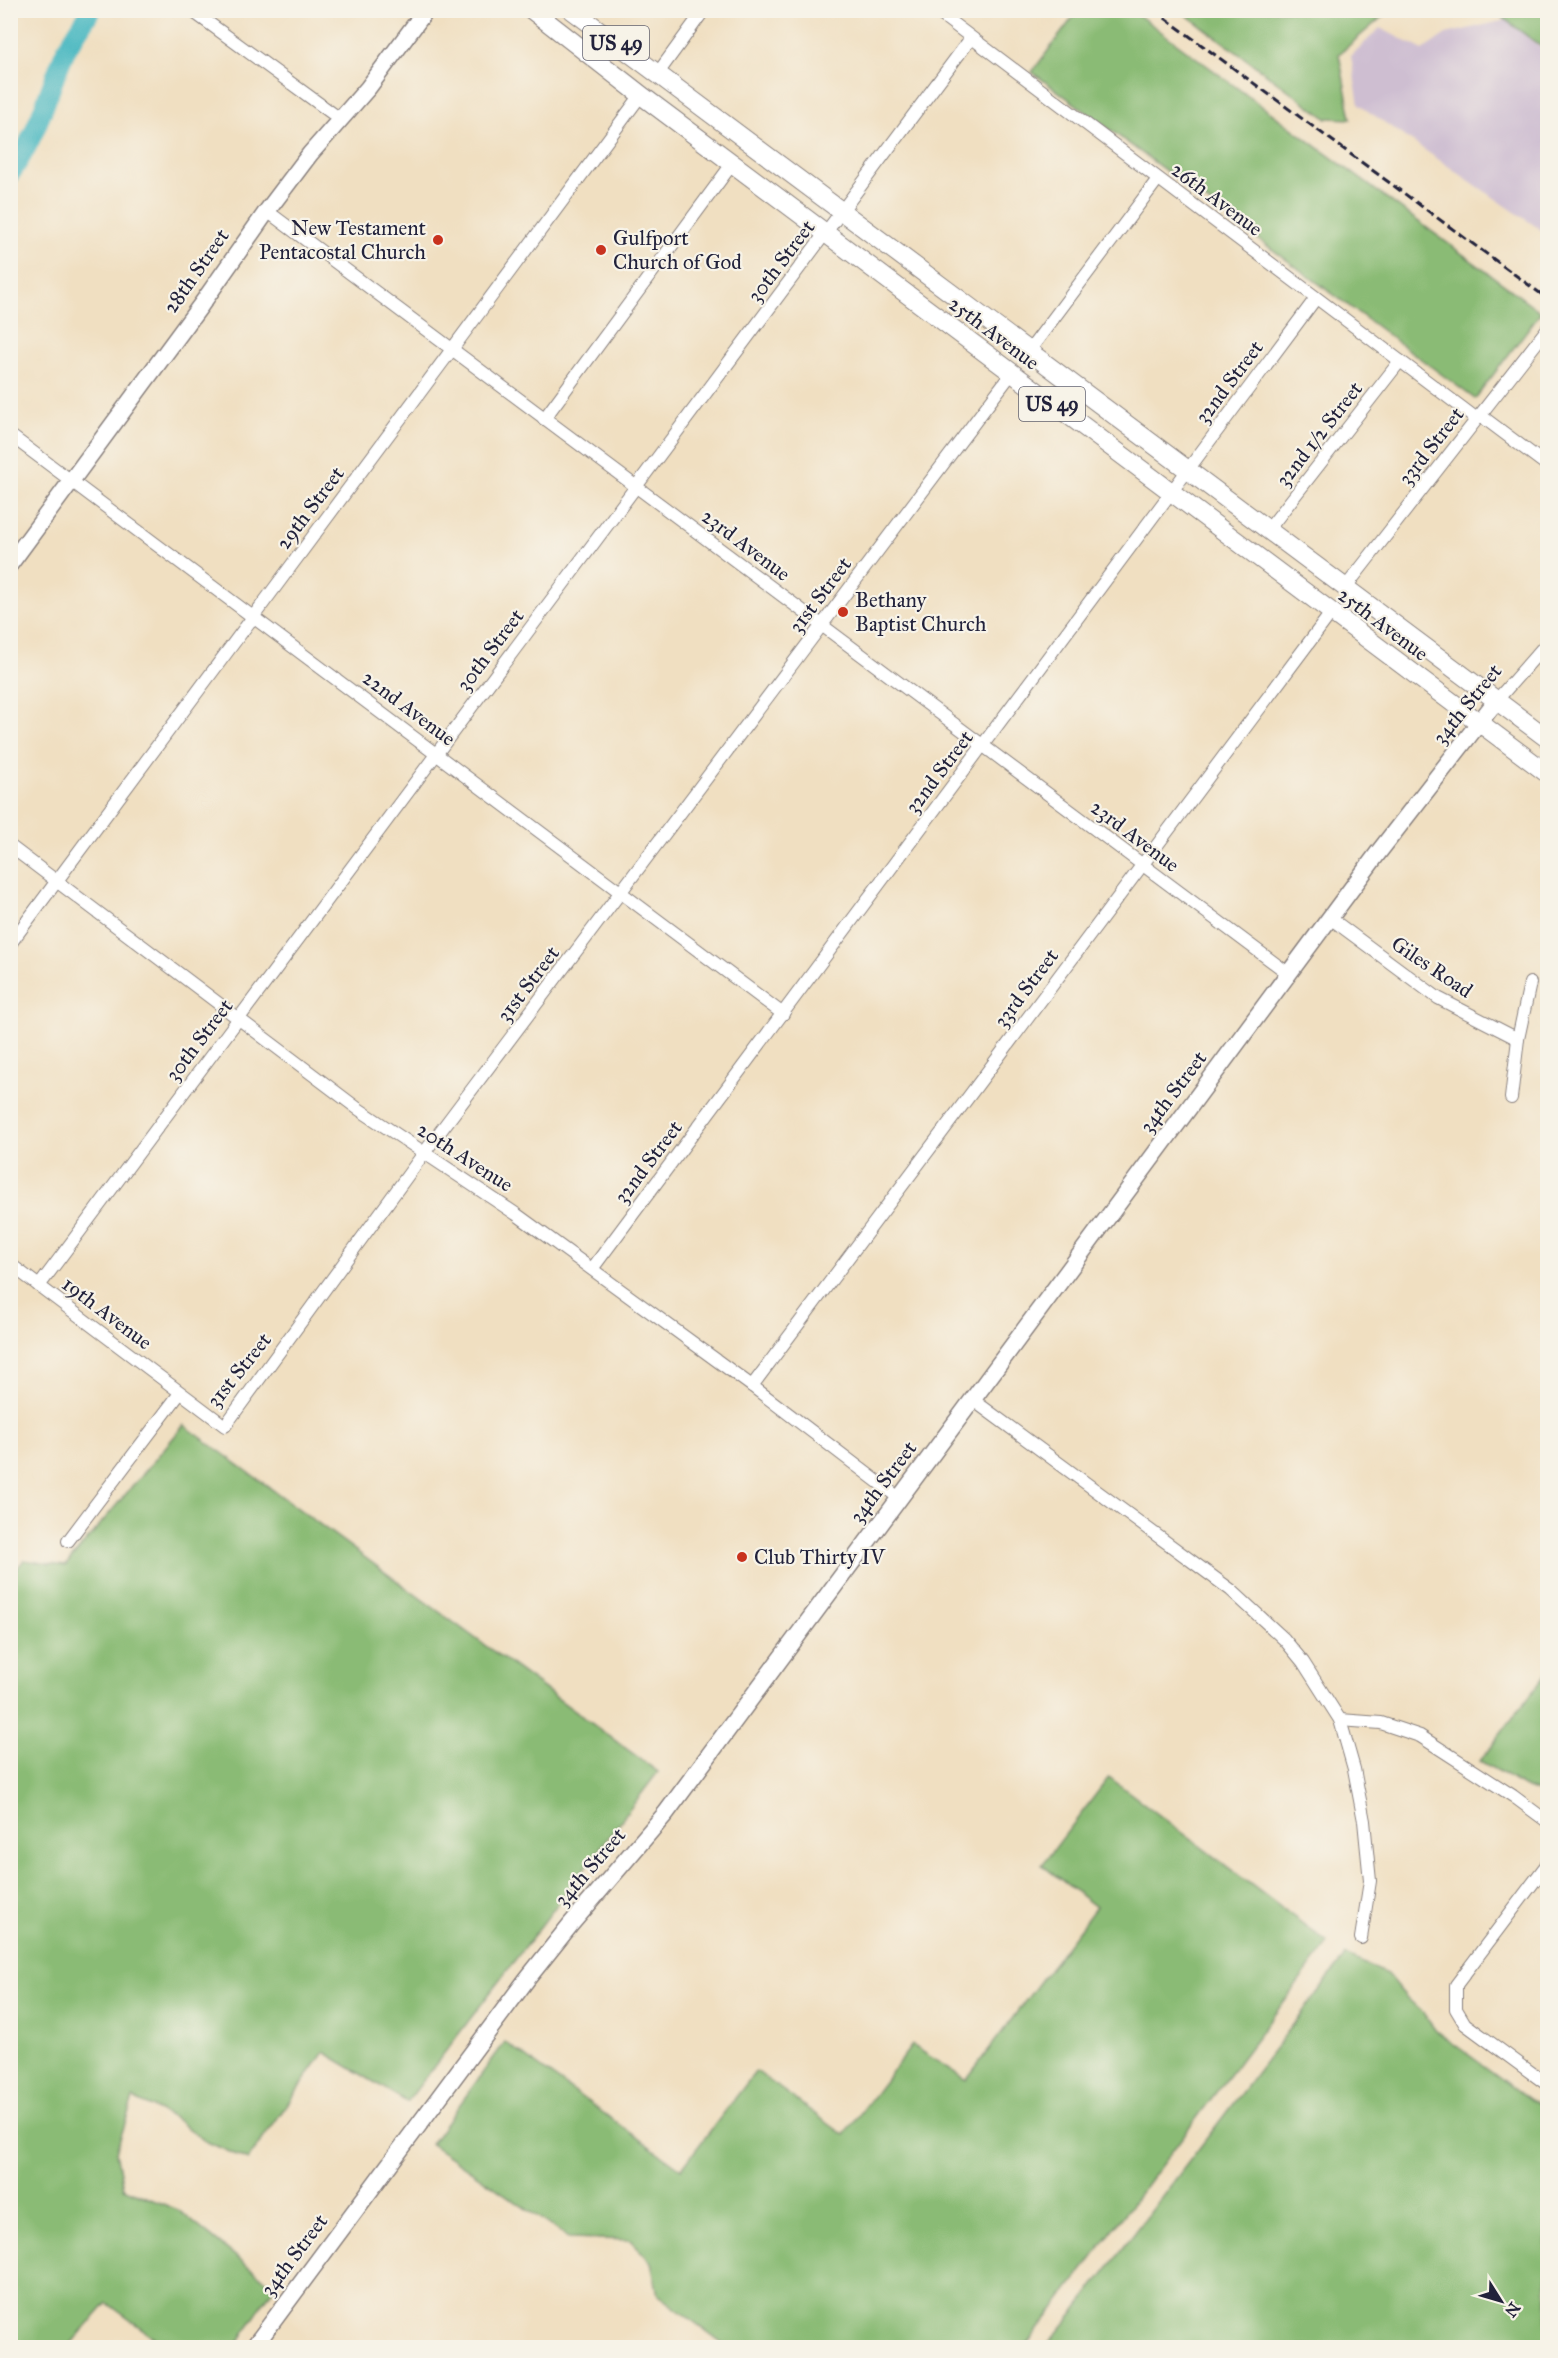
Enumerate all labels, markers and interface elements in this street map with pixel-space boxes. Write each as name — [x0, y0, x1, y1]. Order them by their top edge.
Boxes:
road number: US 49 — [583, 26, 649, 60]
street label: 26th Avenue — [1166, 156, 1268, 242]
street label: 30th Street — [742, 214, 821, 307]
place label: New Testament Pentacostal Church — [259, 215, 427, 265]
street label: 28th Street — [157, 223, 235, 318]
place label: Gulfport Church of God — [613, 225, 742, 275]
marker: New Testament Pentacostal Church — [431, 233, 445, 247]
marker: Gulfport Church of God — [594, 243, 608, 257]
street label: 25th Avenue — [944, 291, 1045, 376]
street label: 32nd Street — [1189, 335, 1269, 429]
street label: 32nd 1/2 Street — [1270, 376, 1368, 492]
road number: US 49 — [1019, 387, 1085, 421]
street label: 33rd Street — [1392, 401, 1470, 490]
street label: 29th Street — [270, 461, 350, 555]
street label: 23rd Avenue — [696, 503, 796, 587]
street label: 31st Street — [783, 551, 857, 638]
street label: 25th Avenue — [1333, 582, 1434, 667]
place label: Bethany Baptist Church — [855, 587, 987, 637]
street label: 30th Street — [451, 603, 530, 696]
marker: Bethany Baptist Church — [836, 605, 850, 619]
street label: 34th Street — [1427, 658, 1508, 749]
street label: 22nd Avenue — [357, 664, 461, 752]
street label: 32nd Street — [899, 725, 979, 819]
street label: 23rd Avenue — [1085, 794, 1185, 878]
street label: Giles Road — [1386, 930, 1478, 1004]
street label: 31st Street — [491, 940, 565, 1027]
street label: 33rd Street — [988, 943, 1064, 1032]
street label: 30th Street — [160, 993, 239, 1086]
street label: 34th Street — [1134, 1045, 1213, 1138]
street label: 32nd Street — [608, 1115, 688, 1209]
street label: 20th Avenue — [412, 1116, 518, 1198]
street label: 19th Avenue — [57, 1271, 157, 1355]
street label: 31st Street — [201, 1327, 277, 1413]
street label: 34th Street — [844, 1435, 923, 1528]
place label: Club Thirty IV — [754, 1544, 886, 1570]
marker: Club Thirty IV — [735, 1550, 749, 1564]
street label: 34th Street — [549, 1822, 632, 1912]
street label: 34th Street — [255, 2208, 334, 2301]
north arrow — [1471, 2271, 1531, 2331]
text: N — [1501, 2299, 1524, 2321]

